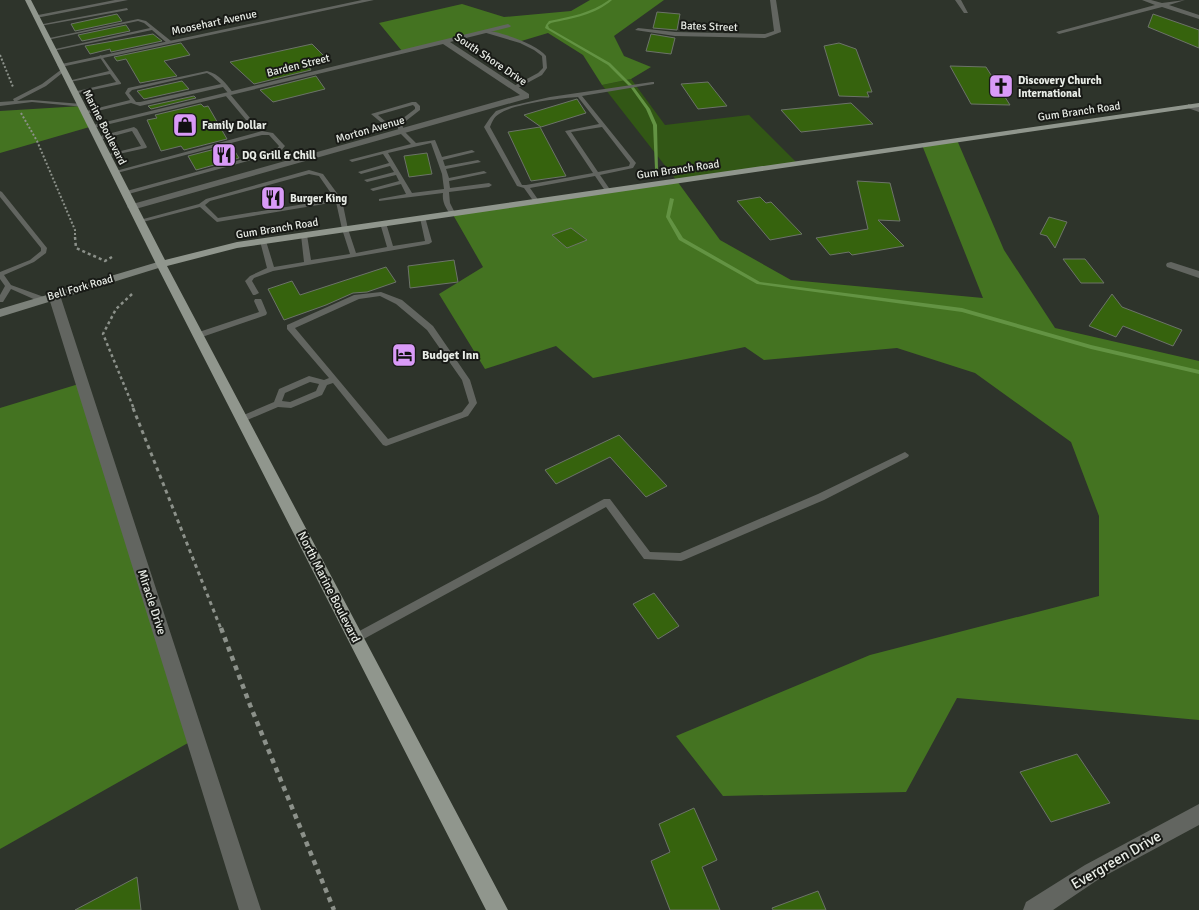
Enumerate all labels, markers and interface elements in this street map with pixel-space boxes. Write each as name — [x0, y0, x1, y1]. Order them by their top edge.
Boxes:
street label: Moosehart Avenue — [170, 7, 258, 38]
street label: Bates Street — [680, 19, 738, 34]
street label: South Shore Drive — [452, 30, 529, 88]
street label: Barden Street — [265, 51, 331, 80]
church icon: Discovery Church International — [988, 73, 1014, 99]
place label: Discovery Church International — [1018, 74, 1102, 100]
street label: Marine Boulevard — [80, 87, 129, 167]
street label: Gum Branch Road — [1037, 99, 1121, 124]
shop icon: Family Dollar — [172, 112, 198, 138]
street label: Morton Avenue — [334, 113, 406, 146]
place label: Family Dollar — [202, 119, 267, 132]
restaurant icon: DQ Grill & Chill — [211, 142, 237, 168]
place label: DQ Grill & Chill — [242, 149, 316, 162]
street label: Gum Branch Road — [636, 157, 720, 182]
restaurant icon: Burger King — [260, 185, 286, 211]
place label: Burger King — [290, 192, 347, 205]
street label: Gum Branch Road — [235, 216, 319, 241]
street label: Bell Fork Road — [46, 272, 115, 303]
hotel icon: Budget Inn — [391, 342, 417, 368]
place label: Budget Inn — [422, 348, 479, 363]
street label: North Marine Boulevard — [294, 529, 363, 645]
street label: Miracle Drive — [134, 568, 169, 637]
street label: Evergreen Drive — [1068, 827, 1164, 893]

